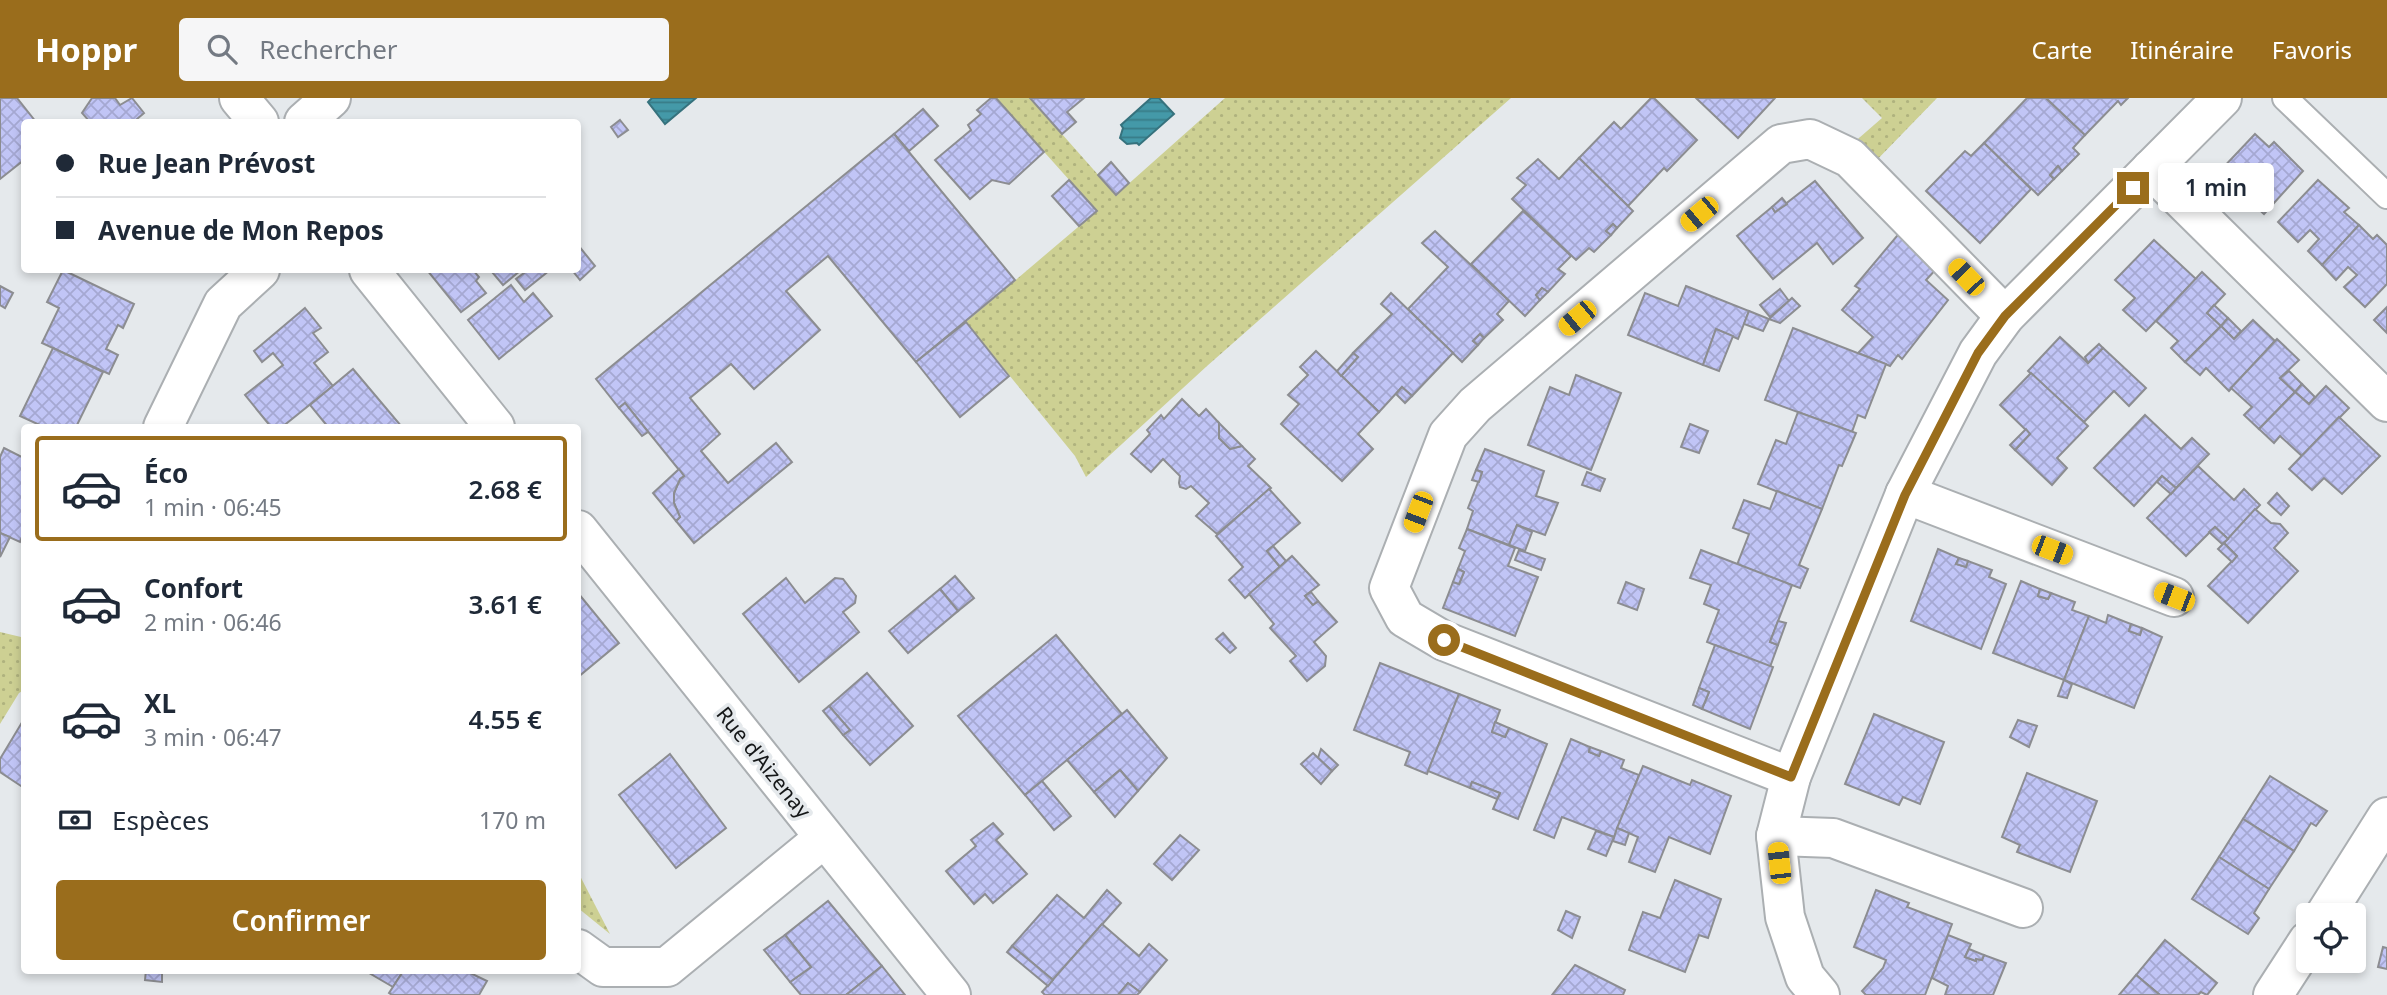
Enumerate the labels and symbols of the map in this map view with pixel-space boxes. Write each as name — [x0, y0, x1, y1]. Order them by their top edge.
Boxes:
callout: 1 min — [2158, 164, 2273, 212]
route end — [2117, 172, 2149, 204]
car — [1677, 192, 1722, 236]
car — [1944, 255, 1989, 299]
car — [1555, 296, 1600, 340]
car — [1401, 489, 1436, 535]
car — [2029, 533, 2076, 567]
car — [2151, 580, 2198, 614]
route start — [1428, 624, 1460, 656]
street label: Rue d'Aizenay — [710, 701, 818, 824]
car — [1767, 841, 1792, 885]

